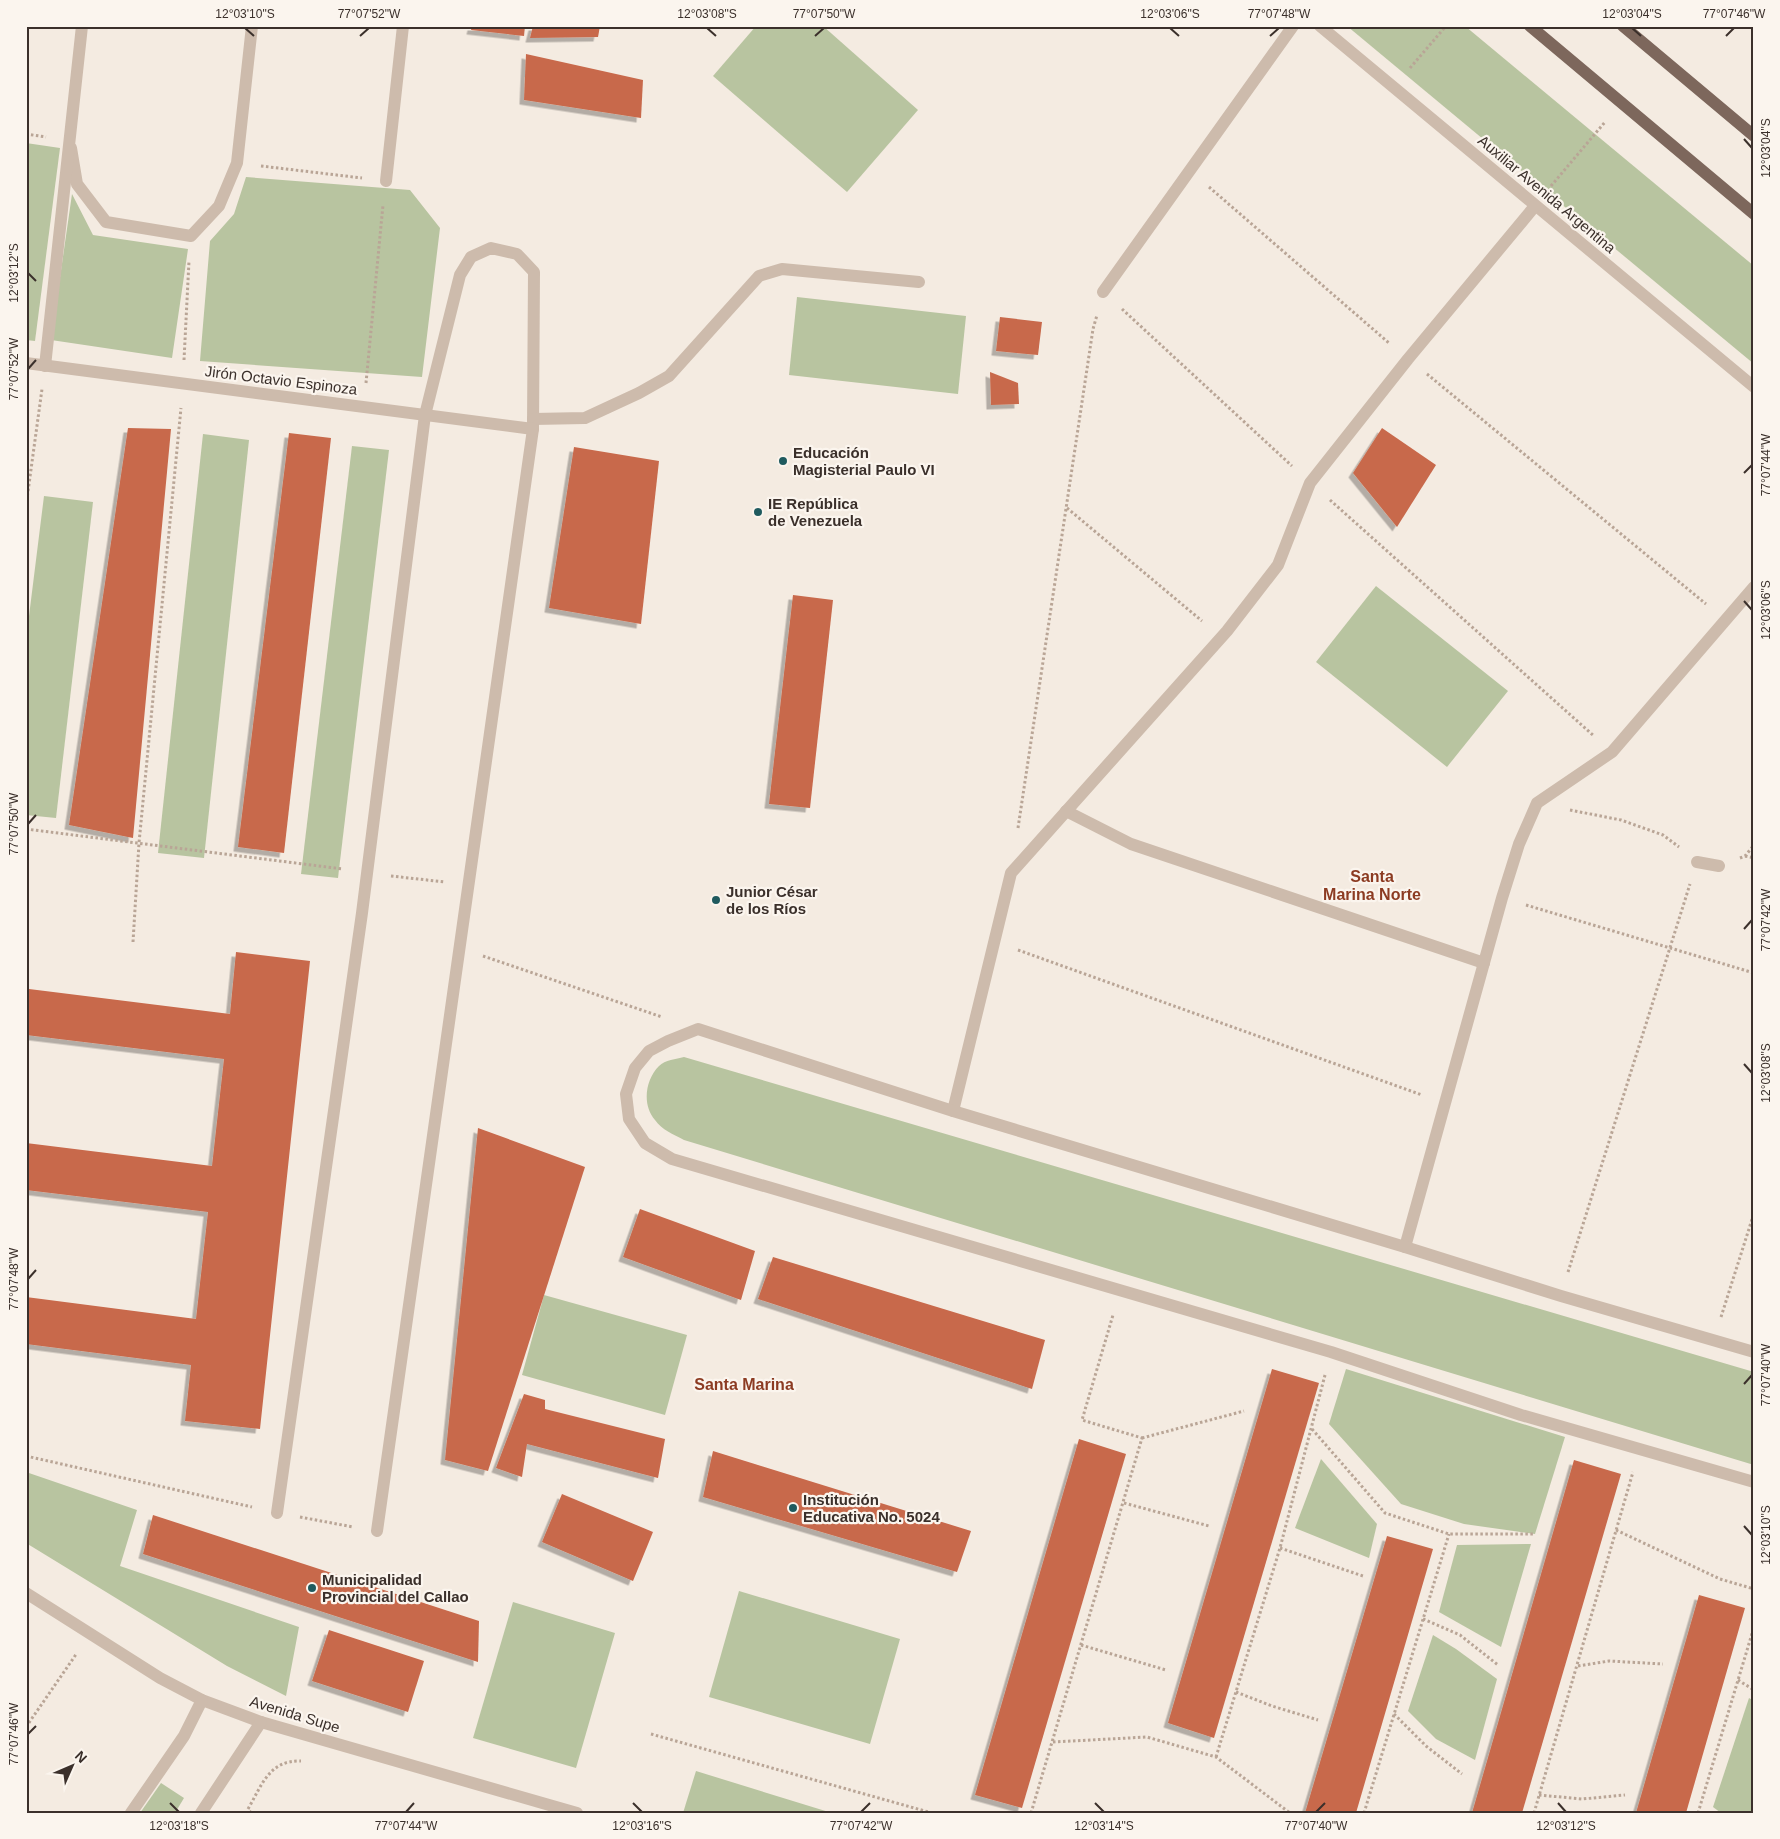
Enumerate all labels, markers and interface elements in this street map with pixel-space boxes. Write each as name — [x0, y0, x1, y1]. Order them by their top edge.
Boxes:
text: 12°03'10"S — [215, 7, 275, 21]
text: 77°07'52"W — [338, 7, 401, 21]
text: 12°03'08"S — [677, 7, 737, 21]
text: 77°07'50"W — [793, 7, 856, 21]
text: 12°03'06"S — [1140, 7, 1200, 21]
text: 77°07'48"W — [1248, 7, 1311, 21]
text: 12°03'04"S — [1602, 7, 1662, 21]
text: 77°07'46"W — [1703, 7, 1766, 21]
text: 12°03'04"S — [1759, 118, 1773, 178]
street label: Auxiliar Avenida Argentina — [1475, 132, 1620, 257]
text: 12°03'12"S — [7, 243, 21, 303]
text: 77°07'52"W — [7, 337, 21, 400]
street label: Jirón Octavio Espinoza — [204, 362, 359, 398]
text: 77°07'44"W — [1759, 433, 1773, 496]
place label: Educación Magisterial Paulo VI — [793, 444, 935, 478]
marker: Educación Magisterial Paulo VI — [777, 455, 789, 467]
place label: IE República de Venezuela — [768, 495, 863, 529]
marker: IE República de Venezuela — [752, 506, 764, 518]
text: 12°03'06"S — [1759, 580, 1773, 640]
text: 77°07'50"W — [7, 792, 21, 855]
district label: Santa Marina Norte — [1323, 868, 1421, 903]
place label: Junior César de los Ríos — [726, 883, 818, 917]
text: 77°07'42"W — [1759, 888, 1773, 951]
marker: Junior César de los Ríos — [710, 894, 722, 906]
text: 12°03'08"S — [1759, 1043, 1773, 1103]
text: 77°07'48"W — [7, 1247, 21, 1310]
text: 77°07'40"W — [1759, 1343, 1773, 1406]
district label: Santa Marina — [694, 1376, 794, 1393]
place label: Institución Educativa No. 5024 — [803, 1491, 940, 1525]
marker: Institución Educativa No. 5024 — [787, 1502, 799, 1514]
text: 12°03'10"S — [1759, 1505, 1773, 1565]
place label: Municipalidad Provincial del Callao — [322, 1571, 469, 1605]
marker: Municipalidad Provincial del Callao — [306, 1582, 318, 1594]
street label: Avenida Supe — [248, 1692, 342, 1736]
text: 77°07'46"W — [7, 1702, 21, 1765]
north arrow — [48, 1742, 98, 1792]
text: N — [72, 1748, 90, 1766]
text: 12°03'18"S — [149, 1819, 209, 1833]
text: 77°07'44"W — [375, 1819, 438, 1833]
text: 12°03'16"S — [612, 1819, 672, 1833]
text: 77°07'42"W — [830, 1819, 893, 1833]
text: 12°03'14"S — [1074, 1819, 1134, 1833]
text: 77°07'40"W — [1285, 1819, 1348, 1833]
text: 12°03'12"S — [1536, 1819, 1596, 1833]

